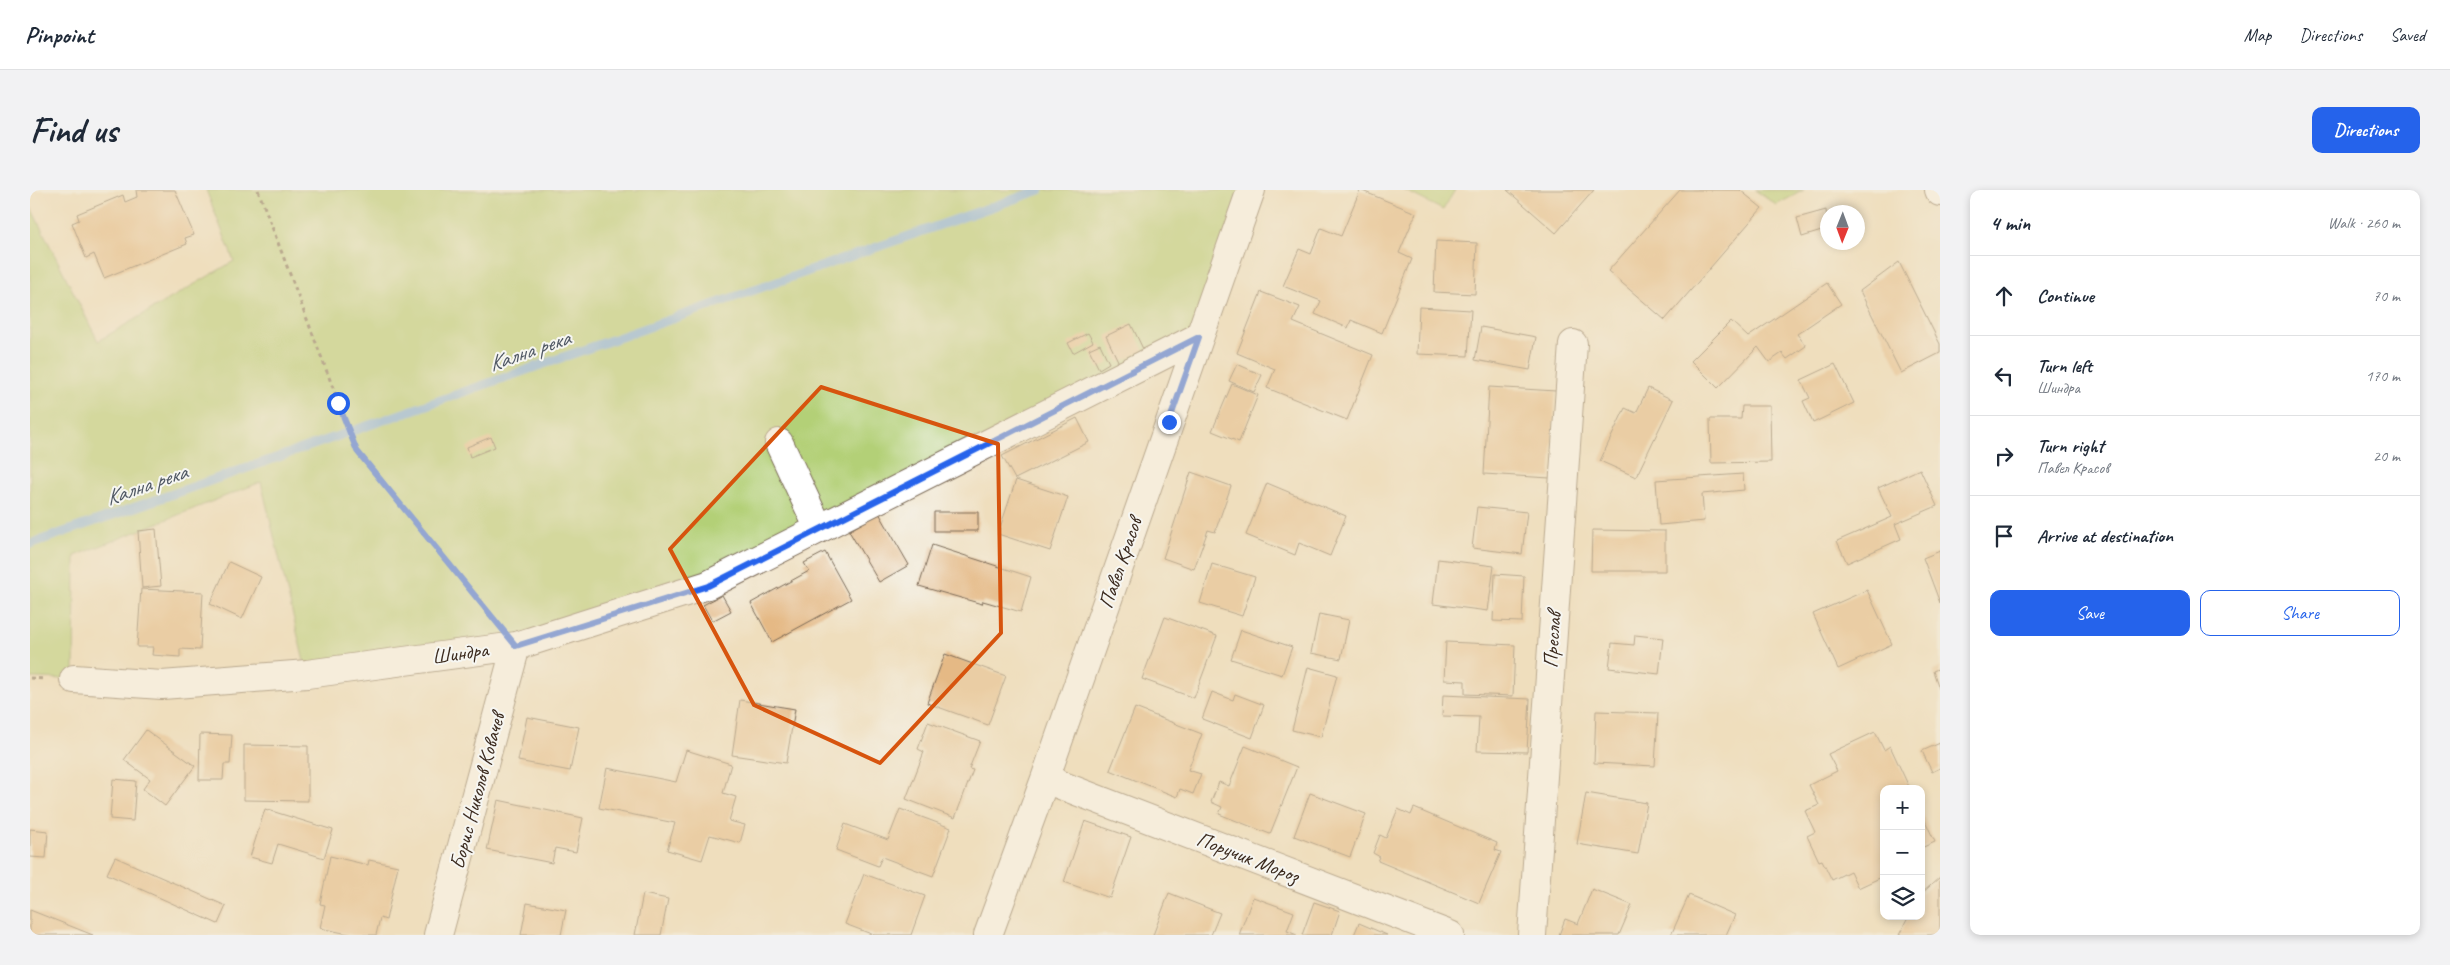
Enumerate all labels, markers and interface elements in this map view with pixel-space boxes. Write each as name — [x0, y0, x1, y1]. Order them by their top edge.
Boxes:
text: Pinpoint — [25, 20, 94, 50]
text: Map — [2244, 24, 2271, 46]
text: Directions — [2299, 24, 2362, 46]
text: Saved — [2390, 24, 2425, 46]
button: Directions — [2312, 107, 2420, 153]
text: Find us — [30, 108, 117, 153]
north arrow — [1820, 205, 1865, 250]
text: 4 min — [1990, 210, 2030, 236]
text: Walk · 260 m — [2328, 213, 2400, 233]
icon: ahead — [1990, 282, 2018, 310]
text: Continue — [2037, 284, 2094, 308]
text: 70 m — [2373, 286, 2400, 306]
water label: Кална река — [485, 323, 576, 378]
text: Turn left — [2037, 354, 2092, 378]
icon: left — [1990, 362, 2018, 390]
text: 170 m — [2366, 366, 2400, 386]
text: Шиндра — [2037, 378, 2080, 398]
route start — [327, 392, 350, 415]
route end — [1158, 411, 1181, 434]
text: Turn right — [2037, 434, 2104, 458]
icon: right — [1990, 442, 2018, 470]
text: 20 m — [2373, 446, 2400, 466]
water label: Кална река — [102, 457, 193, 512]
text: Павел Красов — [2037, 458, 2109, 478]
street label: Павел Красов — [1092, 511, 1149, 612]
icon: arrive — [1990, 522, 2018, 550]
text: Arrive at destination — [2037, 524, 2173, 548]
button: Save — [1990, 590, 2190, 636]
button: Share — [2200, 590, 2400, 636]
street label: Преслав — [1537, 606, 1567, 669]
street label: Шиндра — [430, 636, 491, 670]
street label: Борис Николов Ковачев — [444, 706, 511, 872]
map controls — [1880, 785, 1925, 920]
button: + — [1880, 785, 1925, 830]
street label: Поручик Мороз — [1193, 826, 1304, 889]
button: − — [1880, 830, 1925, 875]
button: layers — [1880, 875, 1925, 920]

